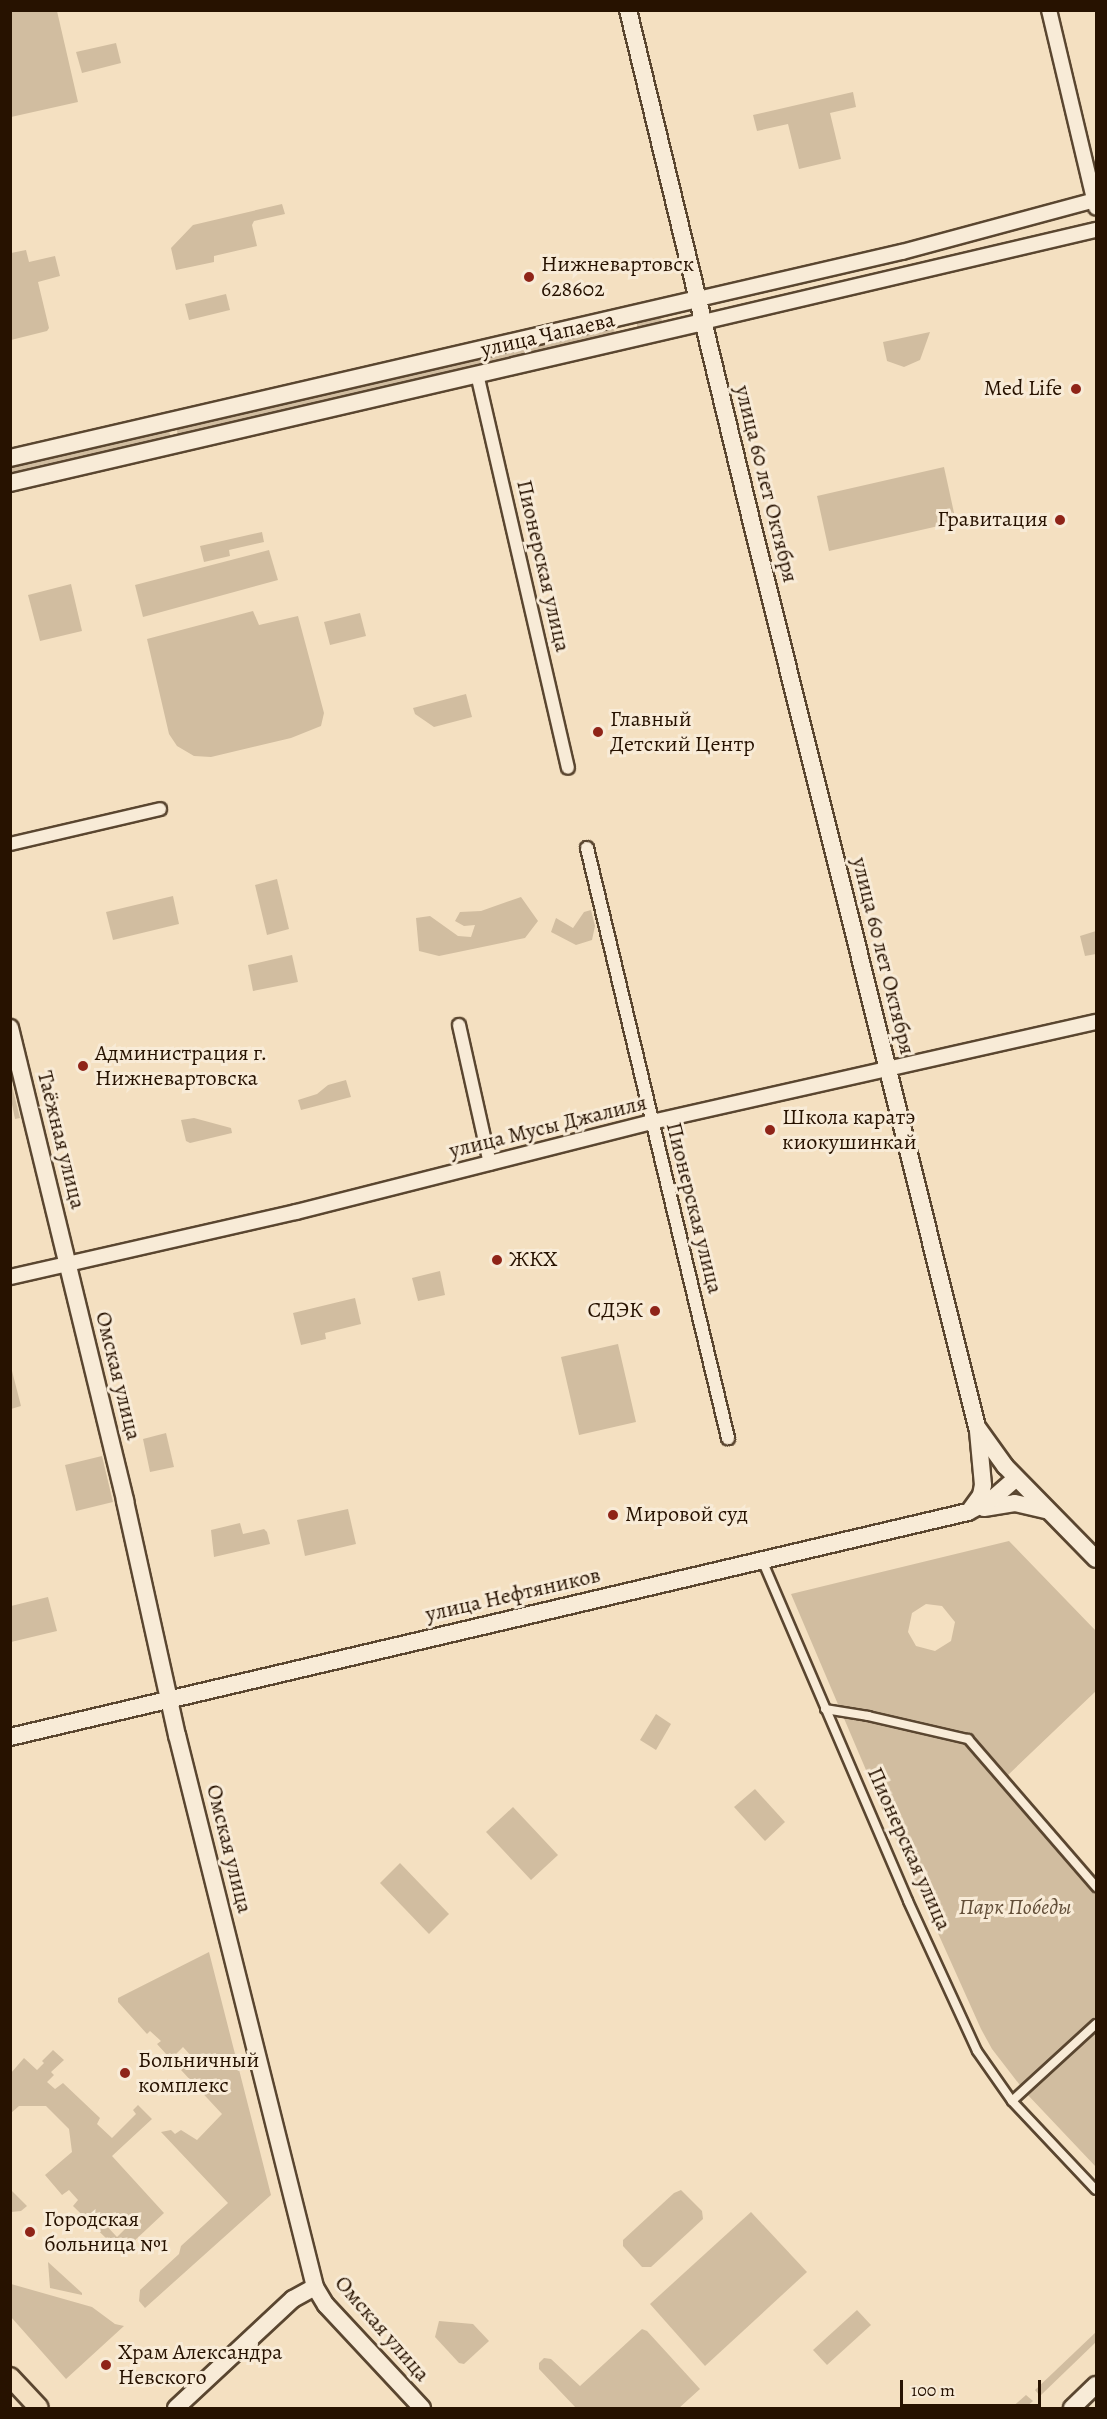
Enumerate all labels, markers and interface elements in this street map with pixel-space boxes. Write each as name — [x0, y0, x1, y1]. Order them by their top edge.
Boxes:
place label: Нижневартовск 628602 — [541, 251, 694, 302]
marker: Нижневартовск 628602 — [522, 270, 536, 284]
street label: улица Чапаева — [478, 307, 618, 363]
place label: Med Life — [984, 376, 1062, 402]
marker: Med Life — [1067, 380, 1085, 398]
street label: улица 60 лет Октября — [729, 383, 803, 585]
street label: Пионерская улица — [510, 477, 576, 655]
place label: Гравитация — [937, 507, 1048, 533]
marker: Гравитация — [1053, 513, 1067, 527]
place label: Главный Детский Центр — [610, 706, 755, 758]
marker: Главный Детский Центр — [591, 725, 605, 739]
street label: улица 60 лет Октября — [846, 855, 920, 1057]
place label: Администрация г. Нижневартовска — [95, 1040, 267, 1092]
marker: Администрация г. Нижневартовска — [76, 1059, 90, 1073]
street label: Таёжная улица — [31, 1068, 91, 1212]
street label: улица Мусы Джалиля — [447, 1090, 649, 1164]
place label: Школа каратэ киокушинкай — [782, 1104, 917, 1156]
street label: Пионерская улица — [660, 1120, 728, 1296]
marker: Школа каратэ киокушинкай — [763, 1123, 777, 1137]
place label: ЖКХ — [509, 1247, 558, 1273]
marker: ЖКХ — [490, 1253, 504, 1267]
place label: СДЭК — [588, 1298, 643, 1324]
marker: СДЭК — [648, 1304, 662, 1318]
street label: Омская улица — [89, 1309, 147, 1443]
place label: Мировой суд — [625, 1502, 748, 1528]
marker: Мировой суд — [606, 1508, 620, 1522]
street label: улица Нефтяников — [423, 1562, 603, 1628]
street label: Пионерская улица — [861, 1763, 957, 1935]
street label: Омская улица — [200, 1782, 258, 1916]
park label: Парк Победы — [959, 1895, 1071, 1921]
place label: Больничный комплекс — [138, 2047, 259, 2098]
marker: Больничный комплекс — [116, 2064, 134, 2082]
place label: Городская больница №1 — [44, 2206, 168, 2258]
marker: Городская больница №1 — [21, 2223, 39, 2241]
street label: Омская улица — [329, 2271, 435, 2387]
place label: Храм Александра Невского — [118, 2339, 282, 2390]
marker: Храм Александра Невского — [99, 2358, 113, 2372]
scale bar — [903, 2368, 1044, 2406]
text: 100 m — [911, 2378, 955, 2402]

